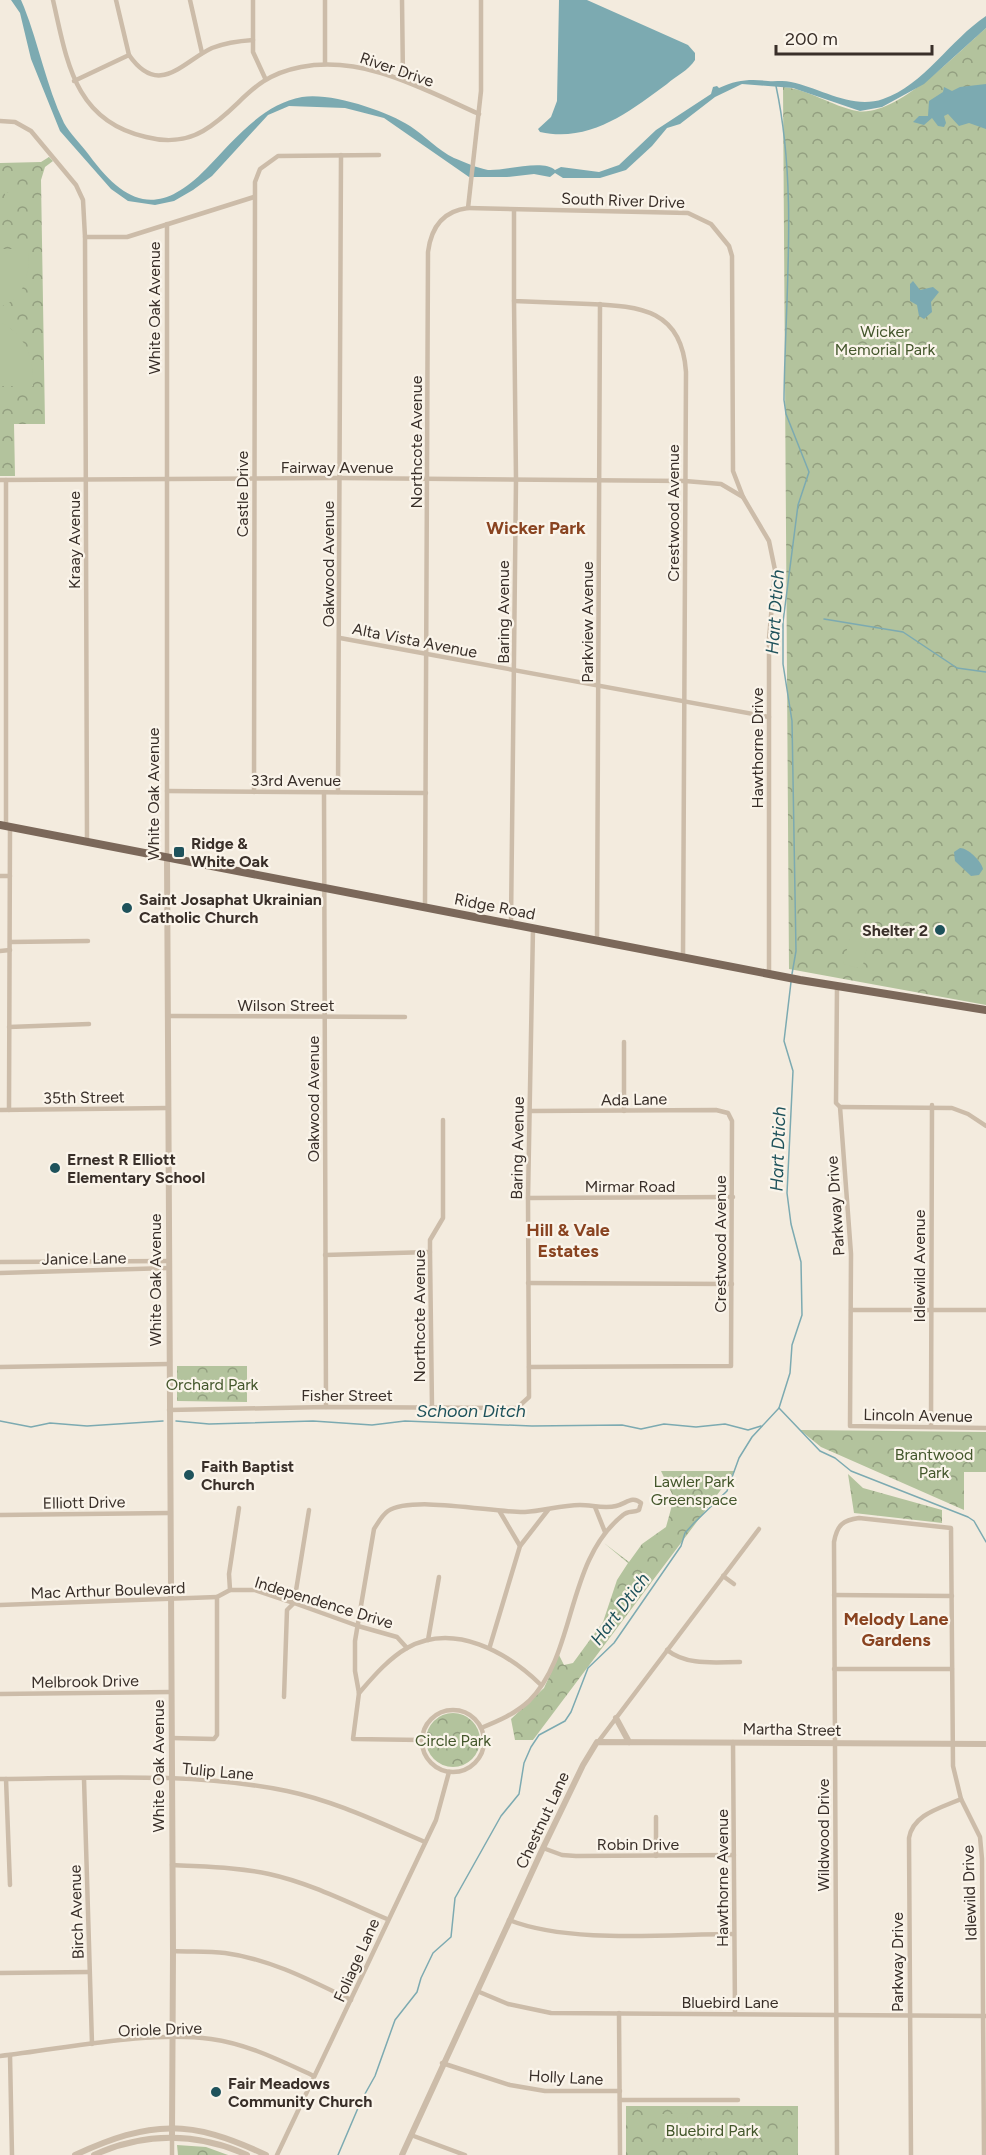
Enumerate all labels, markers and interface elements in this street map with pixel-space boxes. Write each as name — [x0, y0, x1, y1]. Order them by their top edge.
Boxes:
scale bar — [776, 18, 932, 56]
text: 200 m — [785, 28, 838, 50]
street label: River Drive — [357, 48, 437, 91]
street label: South River Drive — [561, 189, 685, 212]
street label: White Oak Avenue — [145, 241, 164, 375]
park label: Wicker Memorial Park — [835, 322, 935, 359]
street label: Northcote Avenue — [407, 375, 426, 508]
street label: Crestwood Avenue — [664, 444, 683, 582]
street label: Castle Drive — [233, 451, 252, 537]
street label: Fairway Avenue — [281, 458, 394, 477]
street label: Kraay Avenue — [65, 491, 84, 589]
street label: Oakwood Avenue — [319, 500, 338, 627]
district label: Wicker Park — [486, 517, 586, 539]
street label: Baring Avenue — [494, 560, 513, 664]
street label: Parkview Avenue — [578, 561, 597, 683]
water label: Hart Dtich — [761, 569, 789, 655]
street label: Alta Vista Avenue — [351, 619, 479, 662]
street label: Hawthorne Drive — [748, 687, 767, 808]
street label: White Oak Avenue — [144, 727, 163, 861]
street label: 33rd Avenue — [251, 771, 341, 790]
place label: Ridge & White Oak — [191, 834, 269, 871]
marker: Ridge & White Oak — [172, 845, 186, 859]
street label: Ridge Road — [453, 889, 537, 924]
place label: Saint Josaphat Ukrainian Catholic Church — [139, 890, 322, 927]
marker: Saint Josaphat Ukrainian Catholic Church — [120, 901, 134, 915]
place label: Shelter 2 — [862, 921, 928, 940]
marker: Shelter 2 — [933, 923, 947, 937]
street label: Wilson Street — [237, 996, 335, 1015]
street label: Oakwood Avenue — [304, 1035, 323, 1162]
street label: 35th Street — [43, 1087, 125, 1108]
street label: Ada Lane — [601, 1089, 668, 1110]
street label: Baring Avenue — [507, 1096, 528, 1200]
water label: Hart Dtich — [766, 1106, 790, 1192]
place label: Ernest R Elliott Elementary School — [67, 1150, 205, 1187]
street label: Parkway Drive — [823, 1155, 848, 1257]
marker: Ernest R Elliott Elementary School — [48, 1161, 62, 1175]
street label: Crestwood Avenue — [711, 1175, 730, 1313]
street label: Mirmar Road — [585, 1177, 675, 1196]
street label: Idlewild Avenue — [910, 1209, 929, 1322]
street label: White Oak Avenue — [146, 1213, 165, 1347]
district label: Hill & Vale Estates — [526, 1219, 610, 1262]
street label: Janice Lane — [42, 1248, 127, 1269]
street label: Northcote Avenue — [410, 1249, 429, 1382]
park label: Orchard Park — [166, 1375, 259, 1394]
street label: Fisher Street — [301, 1386, 393, 1405]
water label: Schoon Ditch — [416, 1400, 526, 1422]
street label: Lincoln Avenue — [863, 1405, 973, 1426]
park label: Brantwood Park — [895, 1445, 973, 1482]
place label: Faith Baptist Church — [201, 1457, 294, 1494]
marker: Faith Baptist Church — [182, 1468, 196, 1482]
park label: Lawler Park Greenspace — [651, 1472, 737, 1509]
street label: Elliott Drive — [43, 1492, 126, 1513]
water label: Hart Dtich — [586, 1568, 654, 1650]
street label: Independence Drive — [252, 1572, 396, 1633]
street label: Mac Arthur Boulevard — [30, 1578, 186, 1603]
district label: Melody Lane Gardens — [843, 1608, 949, 1651]
street label: Melbrook Drive — [31, 1671, 139, 1692]
street label: White Oak Avenue — [149, 1699, 168, 1833]
street label: Martha Street — [742, 1719, 842, 1740]
park label: Circle Park — [415, 1731, 491, 1750]
street label: Tulip Lane — [181, 1759, 255, 1784]
street label: Chestnut Lane — [512, 1769, 573, 1872]
street label: Wildwood Drive — [814, 1778, 833, 1892]
street label: Hawthorne Avenue — [713, 1809, 732, 1947]
street label: Robin Drive — [597, 1835, 679, 1854]
street label: Idlewild Drive — [958, 1844, 981, 1941]
street label: Birch Avenue — [65, 1864, 88, 1960]
street label: Parkway Drive — [888, 1912, 907, 2012]
street label: Foliage Lane — [330, 1915, 383, 2005]
street label: Bluebird Lane — [682, 1993, 779, 2012]
street label: Oriole Drive — [118, 2019, 203, 2040]
street label: Holly Lane — [528, 2066, 604, 2089]
place label: Fair Meadows Community Church — [228, 2074, 372, 2111]
marker: Fair Meadows Community Church — [209, 2085, 223, 2099]
park label: Bluebird Park — [665, 2121, 759, 2140]

